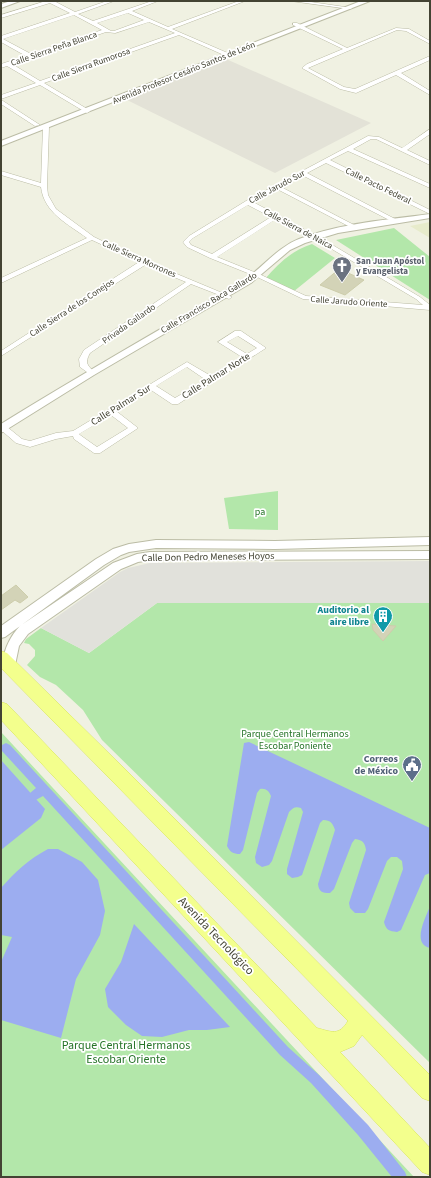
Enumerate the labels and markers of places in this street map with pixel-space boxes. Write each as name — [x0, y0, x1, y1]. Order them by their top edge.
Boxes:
church icon: San Juan Apóstol y Evangelista — [331, 255, 353, 283]
place label: San Juan Apóstol y Evangelista — [356, 255, 424, 278]
place label: Auditorio al aire libre — [317, 603, 369, 629]
building icon: Auditorio al aire libre — [372, 605, 394, 633]
place label: Correos de México — [355, 752, 399, 778]
public building icon: Correos de México — [401, 754, 423, 782]

